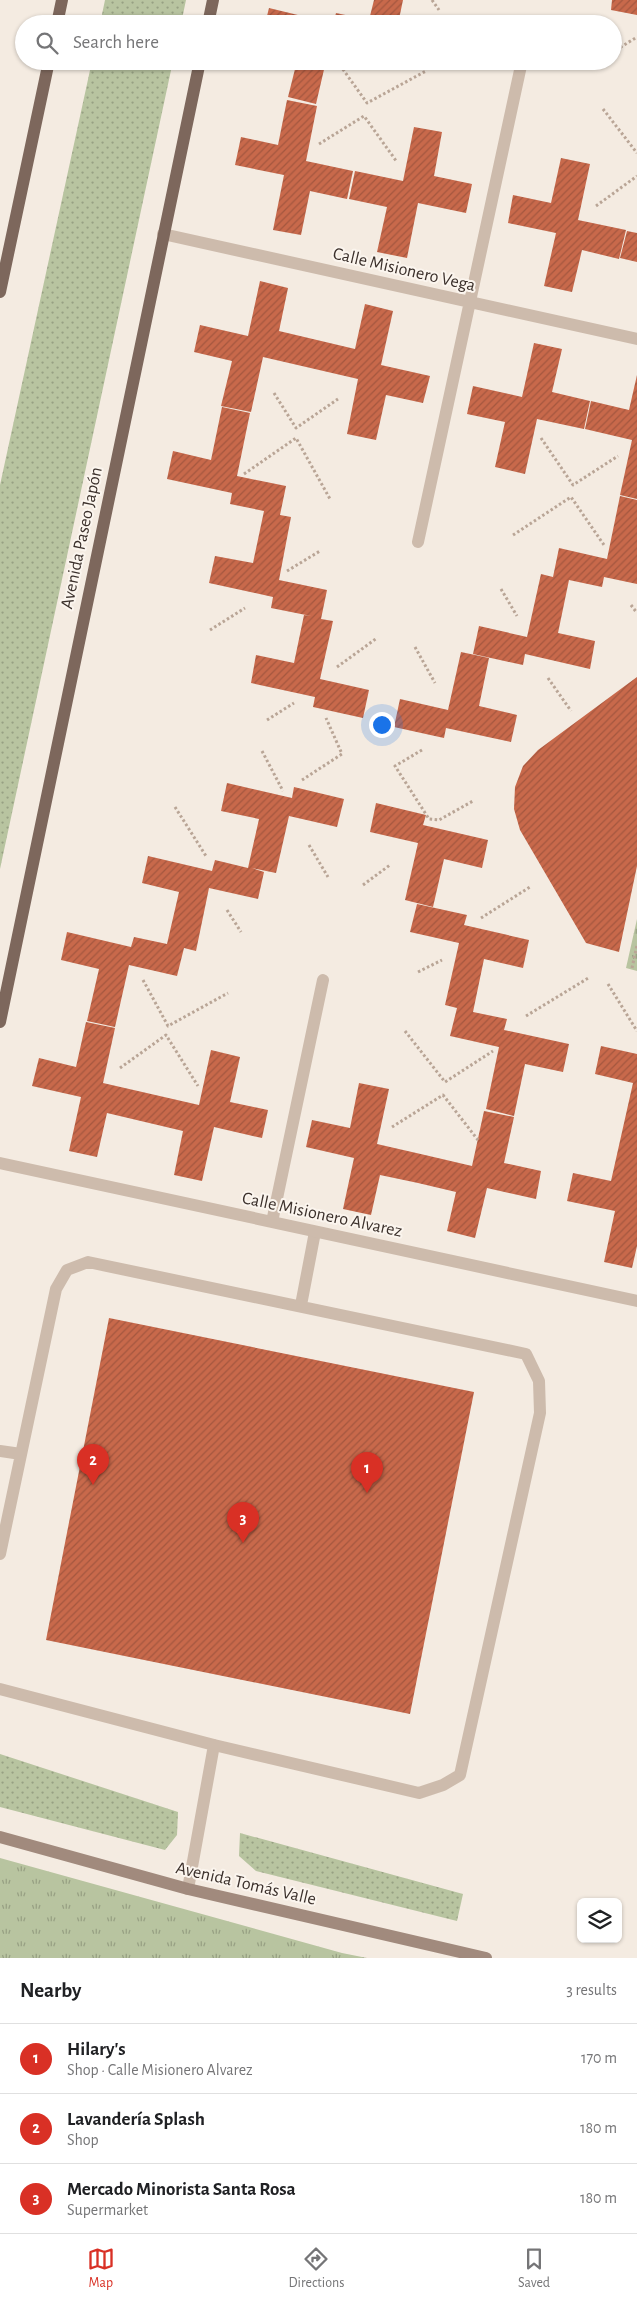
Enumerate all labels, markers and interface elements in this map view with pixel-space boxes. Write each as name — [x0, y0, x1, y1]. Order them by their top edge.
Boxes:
search box — [15, 15, 622, 70]
icon: search — [33, 29, 61, 57]
text: Search here — [73, 33, 159, 52]
street label: Calle Misionero Vega — [331, 245, 477, 295]
street label: Avenida Paseo Japón — [58, 465, 106, 611]
your location — [369, 712, 395, 738]
street label: Calle Misionero Alvarez — [240, 1189, 404, 1241]
pin: 2 — [77, 1444, 109, 1485]
pin: 1 — [351, 1452, 383, 1493]
pin: 3 — [227, 1502, 259, 1543]
street label: Avenida Tomás Valle — [174, 1859, 318, 1909]
map controls — [577, 1898, 622, 1943]
button: layers — [577, 1898, 622, 1943]
text: Nearby — [20, 1980, 81, 2001]
text: 3 results — [566, 1982, 617, 1998]
text: Hilary's — [67, 2040, 126, 2059]
text: 1 — [33, 2050, 39, 2066]
text: 170 m — [581, 2050, 617, 2066]
text: Shop · Calle Misionero Alvarez — [67, 2062, 253, 2078]
text: Lavandería Splash — [67, 2110, 205, 2129]
text: 2 — [32, 2120, 40, 2136]
text: 180 m — [580, 2120, 617, 2136]
text: Shop — [67, 2132, 99, 2148]
text: Mercado Minorista Santa Rosa — [67, 2180, 296, 2199]
text: 3 — [33, 2190, 39, 2206]
text: 180 m — [580, 2190, 617, 2206]
text: Supermarket — [67, 2202, 148, 2218]
tab: Map — [87, 2245, 115, 2292]
tab: Directions — [289, 2245, 344, 2292]
tab: Saved — [518, 2245, 550, 2292]

